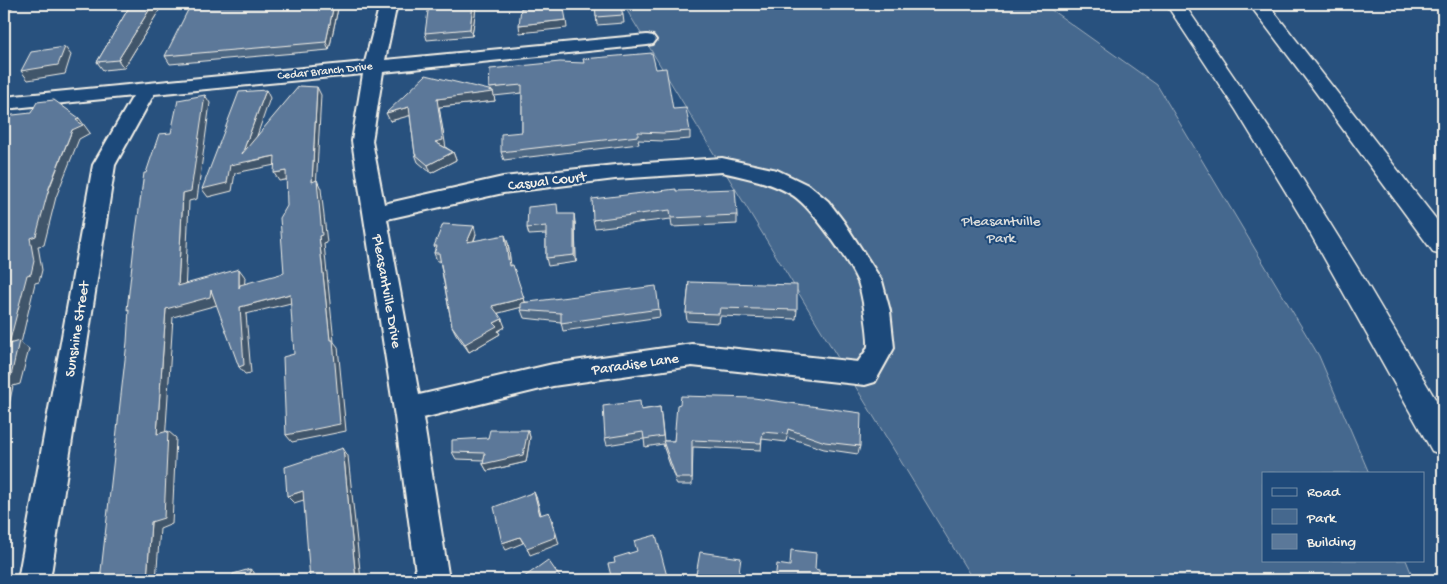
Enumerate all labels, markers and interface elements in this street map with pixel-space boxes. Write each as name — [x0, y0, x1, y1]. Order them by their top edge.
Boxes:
street label: Cedar Branch Drive — [277, 60, 374, 84]
street label: Casual Court — [507, 168, 589, 196]
park label: Pleasantville Park — [961, 213, 1041, 248]
street label: Pleasantville Drive — [367, 232, 405, 350]
street label: Sunshine Street — [62, 278, 95, 378]
street label: Paradise Lane — [590, 350, 680, 380]
legend — [1262, 472, 1424, 562]
text: Road — [1307, 484, 1341, 502]
text: Park — [1306, 510, 1337, 528]
text: Building — [1306, 534, 1356, 552]

